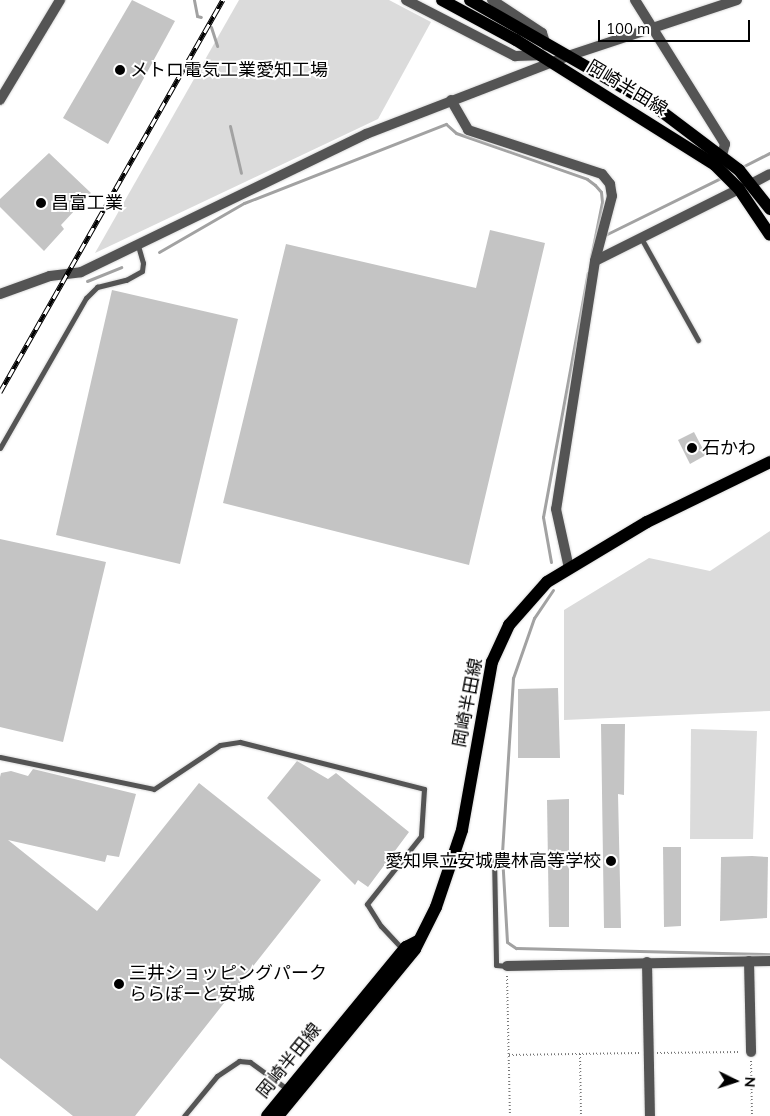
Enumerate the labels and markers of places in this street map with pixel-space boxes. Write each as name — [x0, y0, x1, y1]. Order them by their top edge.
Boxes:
place label: メトロ電気工業愛知工場 — [130, 59, 328, 81]
marker: メトロ電気工業愛知工場 — [114, 64, 126, 76]
place label: 昌富工業 — [51, 192, 123, 214]
marker: 昌富工業 — [35, 197, 47, 209]
place label: 石かわ — [702, 437, 756, 459]
marker: 石かわ — [686, 442, 698, 454]
place label: 愛知県立安城農林高等学校 — [385, 850, 601, 872]
marker: 愛知県立安城農林高等学校 — [605, 855, 617, 867]
place label: 三井ショッピングパーク ららぽーと安城 — [129, 963, 327, 1006]
marker: 三井ショッピングパーク ららぽーと安城 — [113, 978, 125, 990]

